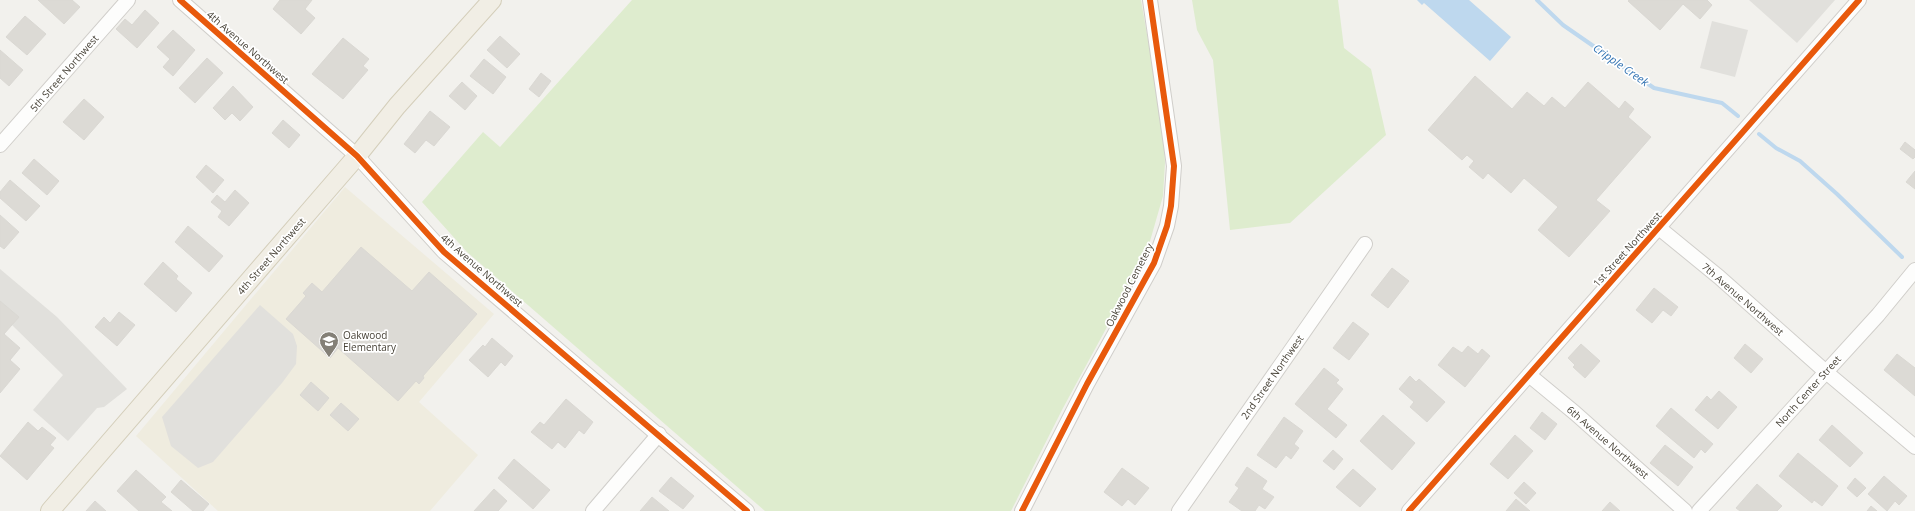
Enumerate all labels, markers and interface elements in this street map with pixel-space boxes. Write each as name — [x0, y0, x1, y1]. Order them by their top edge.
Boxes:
street label: 4th Avenue Northwest — [204, 7, 292, 87]
street label: 5th Street Northwest — [27, 31, 102, 114]
water label: Cripple Creek — [1591, 40, 1653, 90]
street label: 1st Street Northwest — [1590, 208, 1665, 289]
street label: 4th Street Northwest — [234, 214, 309, 297]
street label: 4th Avenue Northwest — [438, 230, 526, 310]
street label: Oakwood Cemetery — [1102, 240, 1157, 329]
street label: 7th Avenue Northwest — [1699, 259, 1787, 339]
place label: Oakwood Elementary — [343, 328, 397, 354]
school or university icon: Oakwood Elementary — [318, 330, 340, 358]
street label: 2nd Street Northwest — [1238, 332, 1307, 422]
street label: North Center Street — [1772, 352, 1844, 430]
street label: 6th Avenue Northwest — [1564, 402, 1652, 482]

